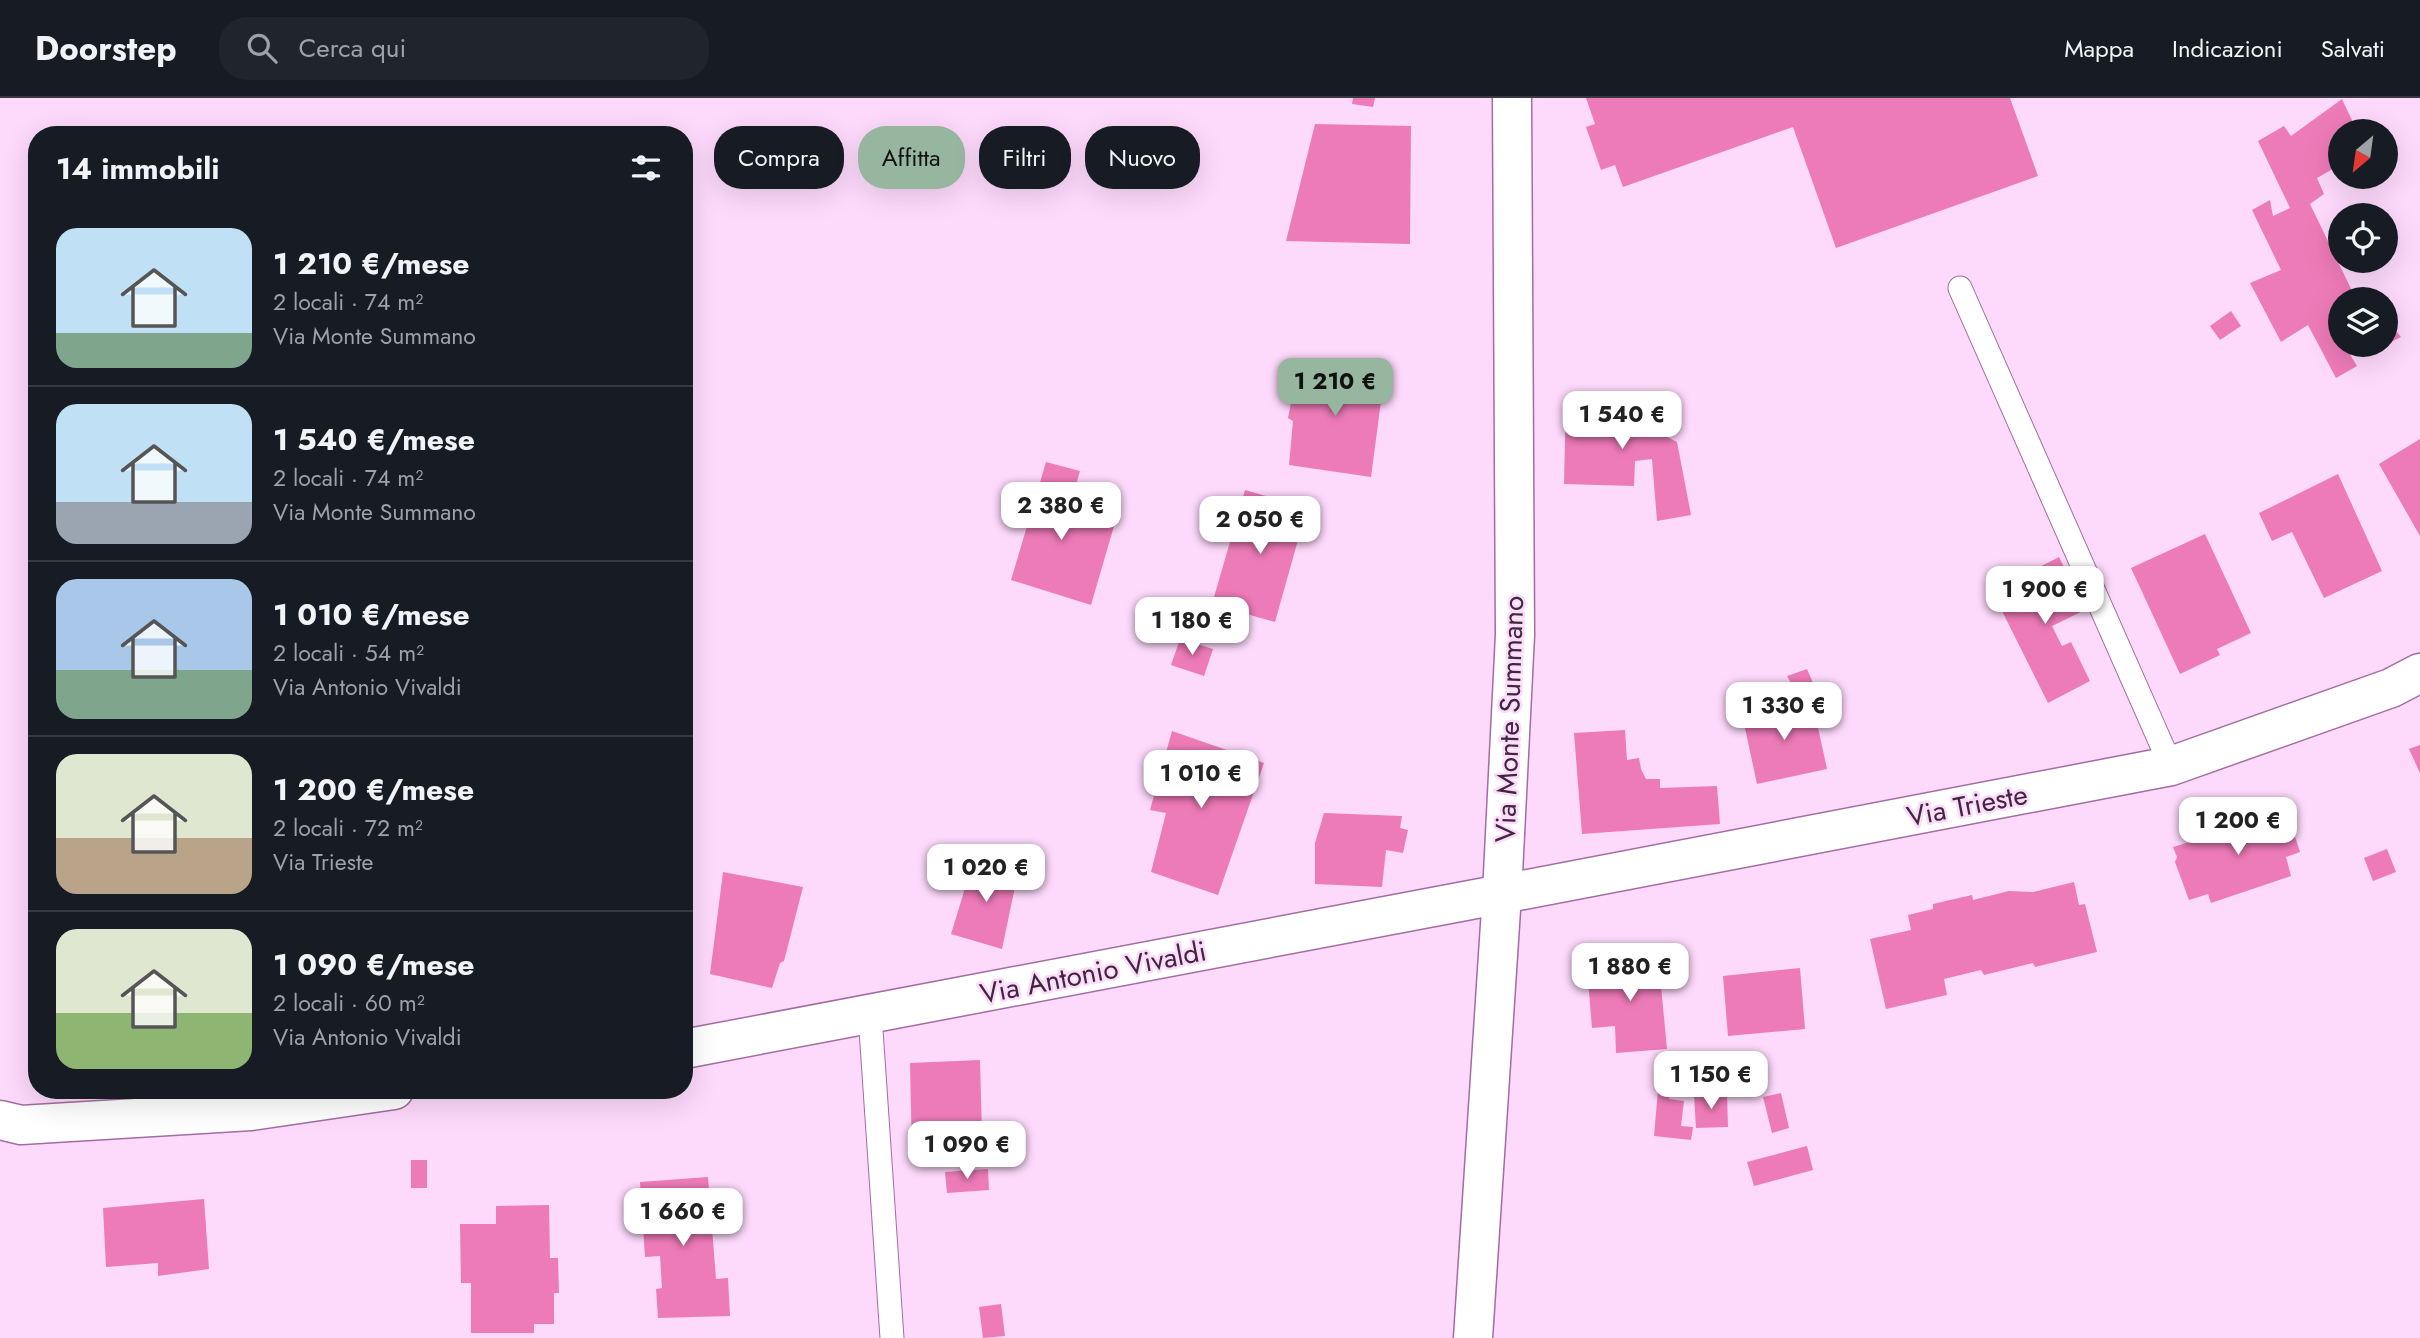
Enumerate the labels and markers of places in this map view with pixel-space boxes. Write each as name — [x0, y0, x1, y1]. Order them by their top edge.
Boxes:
pin: 1 210 € — [1270, 358, 1400, 418]
pin: 1 540 € — [1557, 392, 1687, 451]
pin: 2 380 € — [996, 482, 1126, 542]
pin: 2 050 € — [1195, 496, 1325, 556]
pin: 1 900 € — [1980, 566, 2110, 626]
pin: 1 180 € — [1127, 598, 1257, 657]
pin: 1 330 € — [1719, 682, 1849, 742]
pin: 1 010 € — [1136, 750, 1266, 810]
pin: 1 200 € — [2173, 798, 2303, 857]
pin: 1 020 € — [921, 844, 1051, 904]
pin: 1 880 € — [1565, 944, 1695, 1003]
pin: 1 150 € — [1646, 1052, 1776, 1111]
pin: 1 090 € — [902, 1122, 1032, 1181]
pin: 1 660 € — [618, 1188, 748, 1248]

